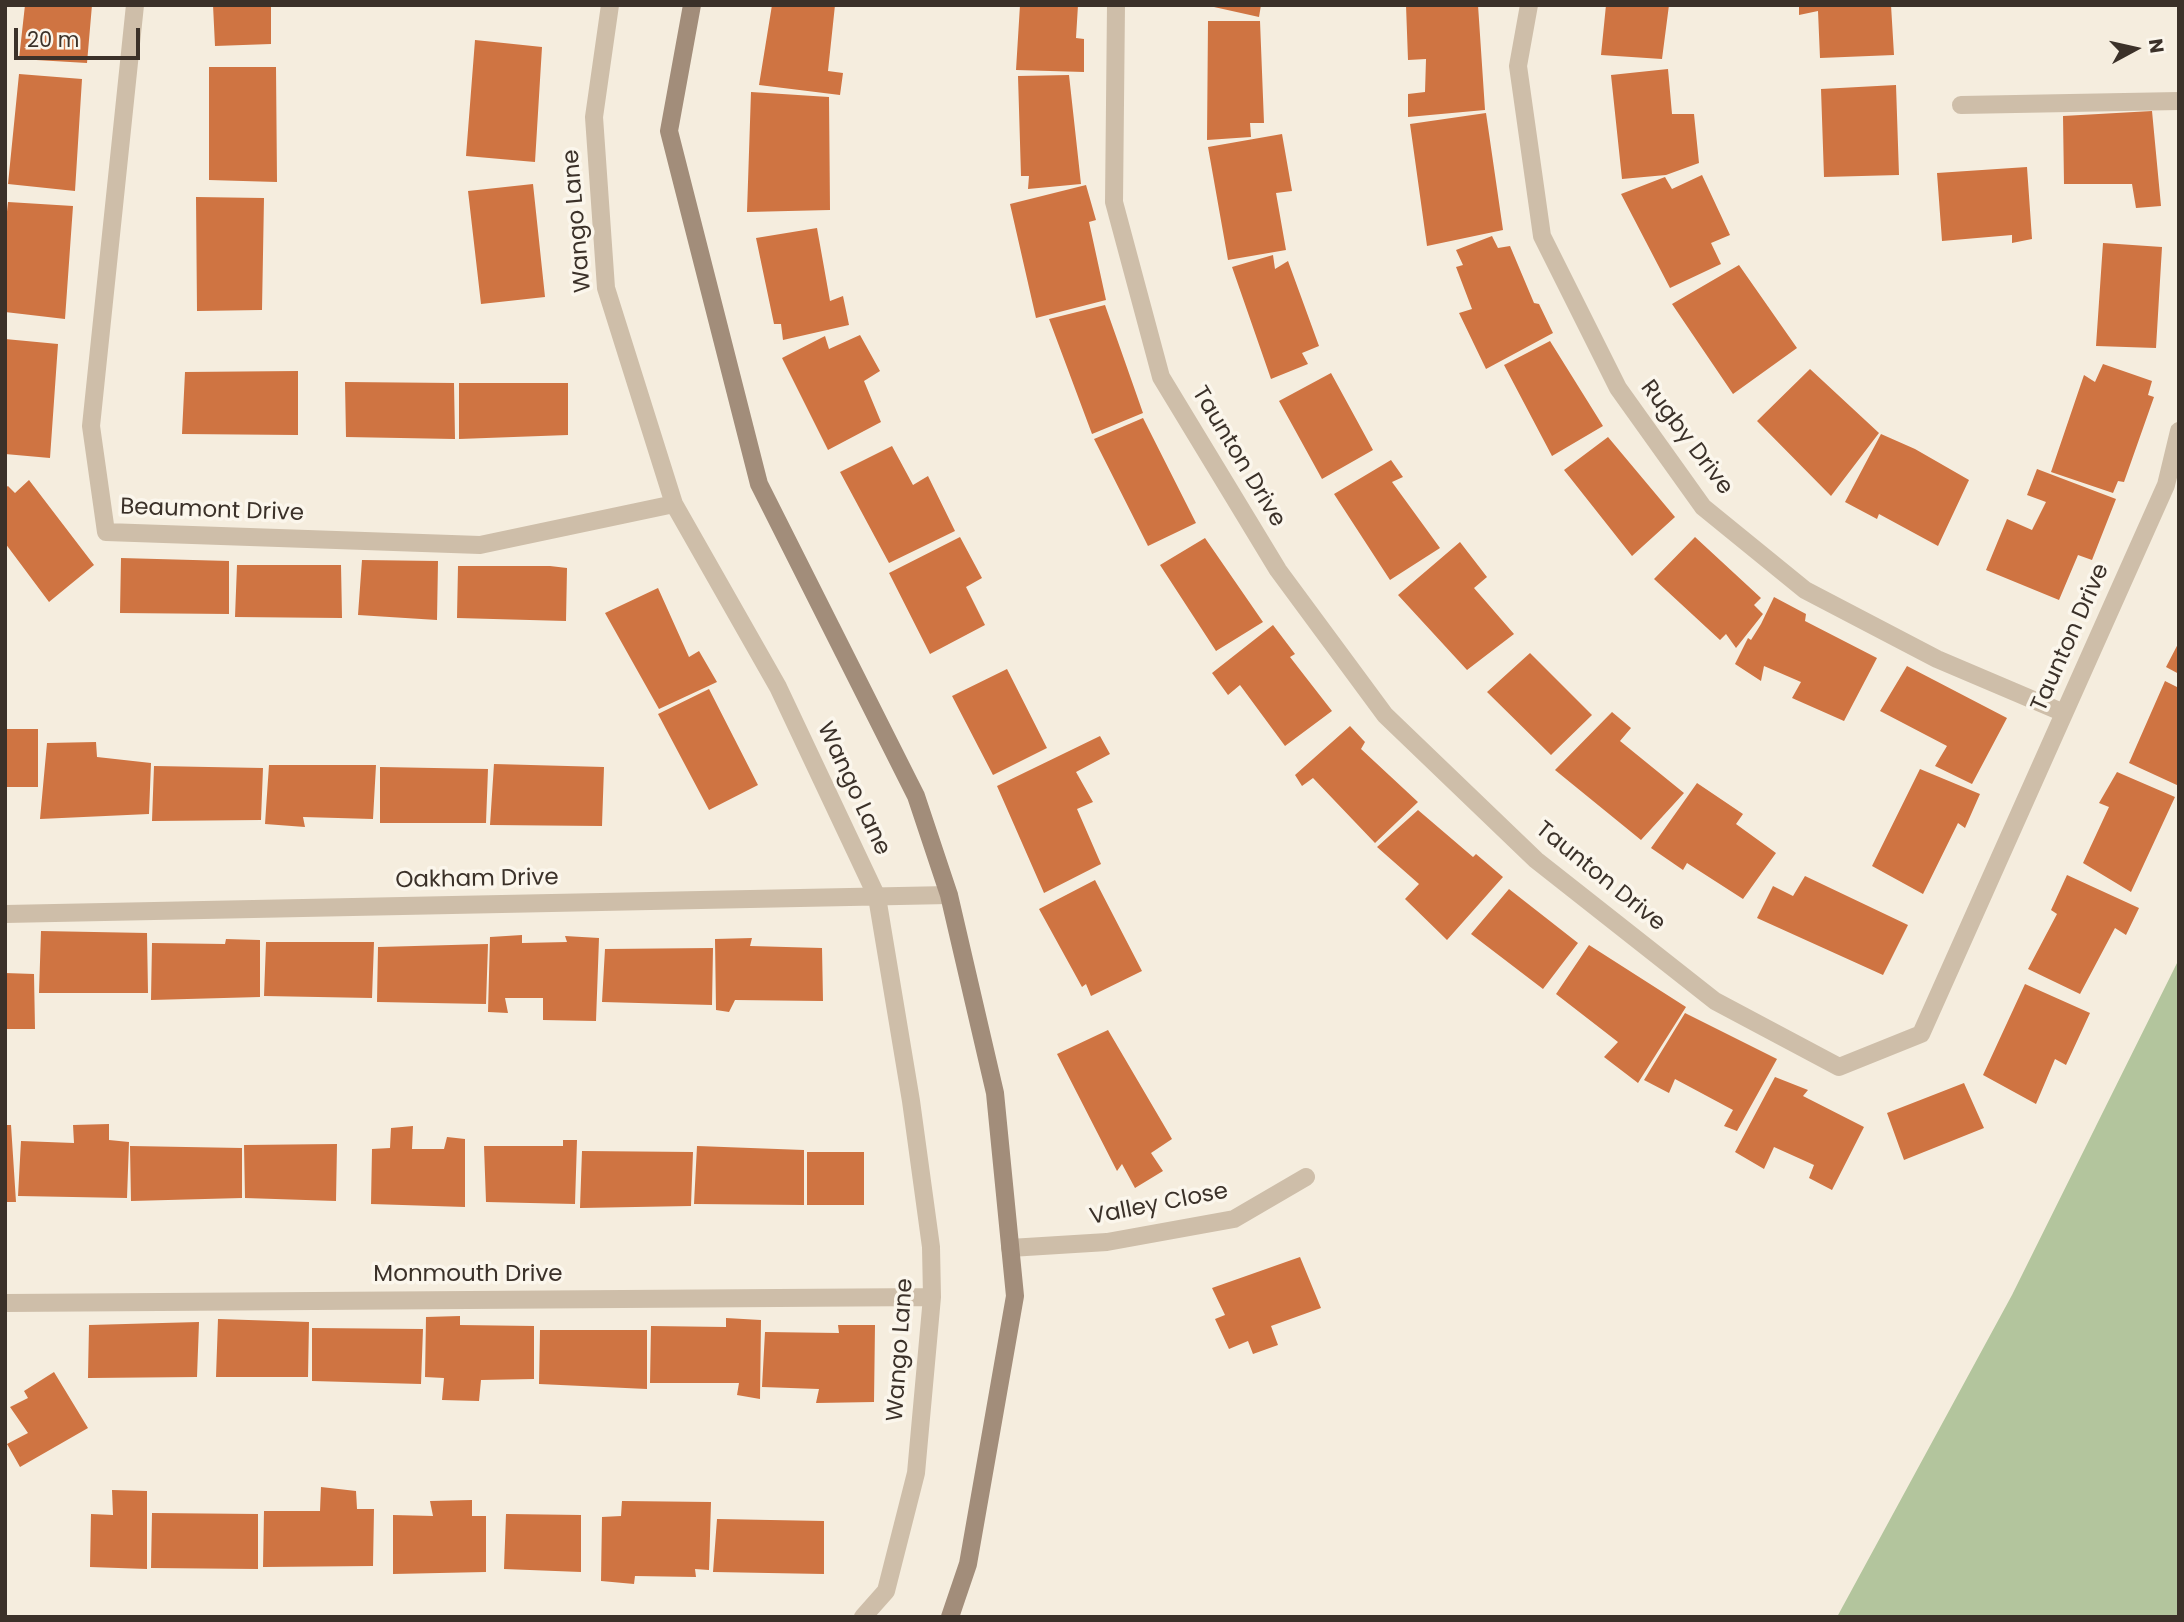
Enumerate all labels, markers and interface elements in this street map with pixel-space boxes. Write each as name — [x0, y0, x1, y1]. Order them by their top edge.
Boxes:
scale bar — [18, 14, 144, 58]
north arrow — [2100, 14, 2170, 84]
text: 20 m — [27, 25, 80, 54]
text: N — [2142, 37, 2171, 55]
street label: Wango Lane — [558, 148, 598, 294]
street label: Rugby Drive — [1634, 375, 1738, 501]
street label: Taunton Drive — [1185, 382, 1291, 532]
street label: Beaumont Drive — [120, 494, 304, 528]
street label: Taunton Drive — [2026, 560, 2116, 716]
street label: Wango Lane — [810, 718, 896, 860]
street label: Taunton Drive — [1530, 816, 1670, 938]
street label: Oakham Drive — [395, 865, 559, 895]
street label: Valley Close — [1088, 1178, 1230, 1232]
street label: Monmouth Drive — [373, 1261, 563, 1289]
street label: Wango Lane — [882, 1277, 920, 1423]

